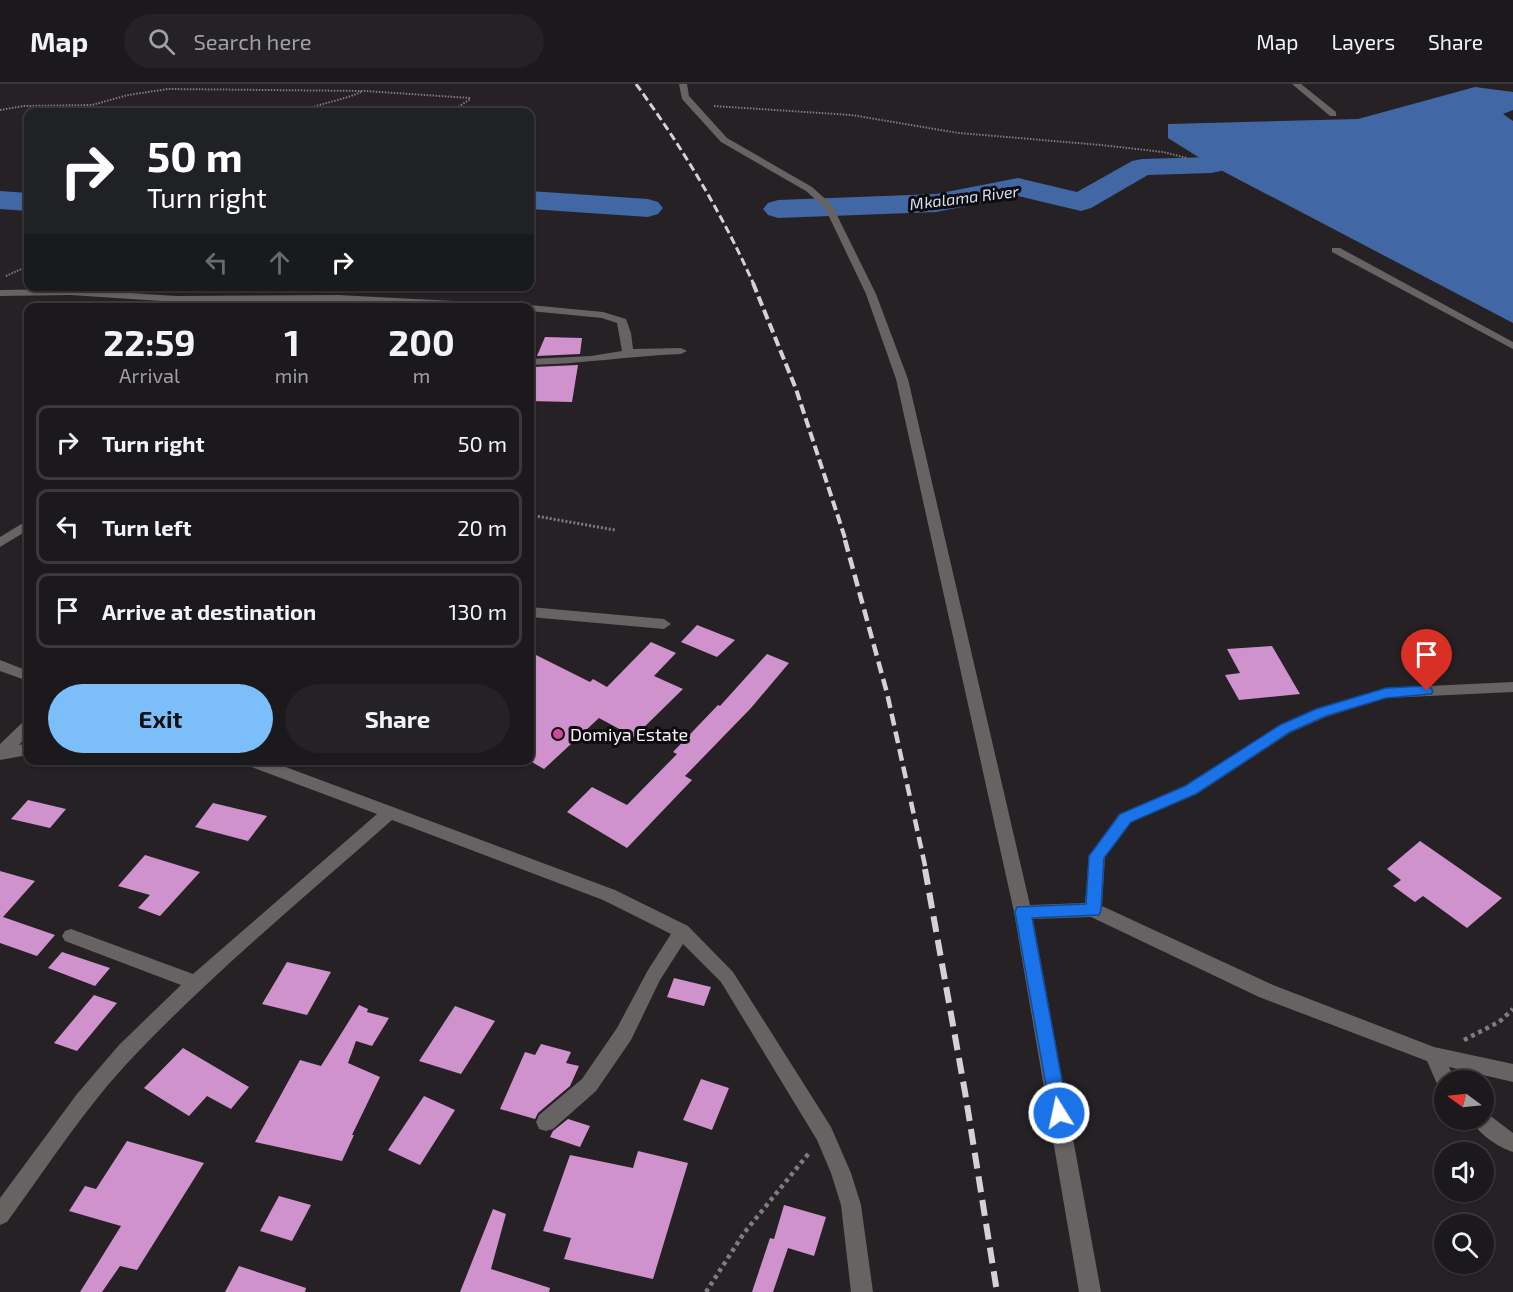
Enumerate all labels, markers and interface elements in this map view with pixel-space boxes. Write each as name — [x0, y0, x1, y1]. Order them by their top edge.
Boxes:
search box — [124, 14, 544, 68]
text: Map — [30, 24, 88, 58]
icon: search — [145, 25, 178, 58]
text: Search here — [193, 28, 312, 54]
text: Map — [1256, 29, 1298, 54]
text: Layers — [1331, 29, 1395, 54]
text: Share — [1428, 29, 1483, 54]
text: 50 m — [147, 130, 243, 180]
icon: right — [48, 132, 126, 210]
text: Turn right — [147, 181, 267, 213]
water label: Mkalama River — [908, 181, 1020, 213]
icon: left — [200, 246, 233, 279]
icon: ahead — [263, 246, 296, 279]
icon: right — [326, 246, 359, 279]
text: 22:59 — [103, 320, 196, 363]
text: 1 — [284, 320, 300, 363]
text: 200 — [388, 320, 455, 363]
text: Arrival — [119, 363, 180, 387]
text: min — [275, 363, 309, 387]
text: m — [413, 363, 430, 387]
icon: right — [51, 426, 84, 459]
text: Turn right — [102, 430, 204, 456]
text: 50 m — [458, 430, 507, 456]
icon: left — [51, 510, 84, 543]
text: Turn left — [102, 514, 191, 540]
text: 20 m — [457, 514, 507, 540]
icon: arrive — [51, 594, 84, 627]
text: Arrive at destination — [102, 598, 316, 624]
text: 130 m — [449, 598, 507, 624]
pin — [1401, 629, 1452, 691]
icon: arrive — [1410, 638, 1443, 671]
button: Exit — [48, 684, 273, 753]
button: Share — [285, 684, 510, 753]
place label: Domiya Estate — [570, 723, 688, 745]
marker: Domiya Estate — [551, 727, 565, 741]
north arrow — [1434, 1070, 1494, 1130]
map controls — [1434, 1070, 1494, 1274]
position arrow — [1027, 1081, 1091, 1145]
button: sound — [1434, 1142, 1494, 1202]
button: search — [1434, 1214, 1494, 1274]

